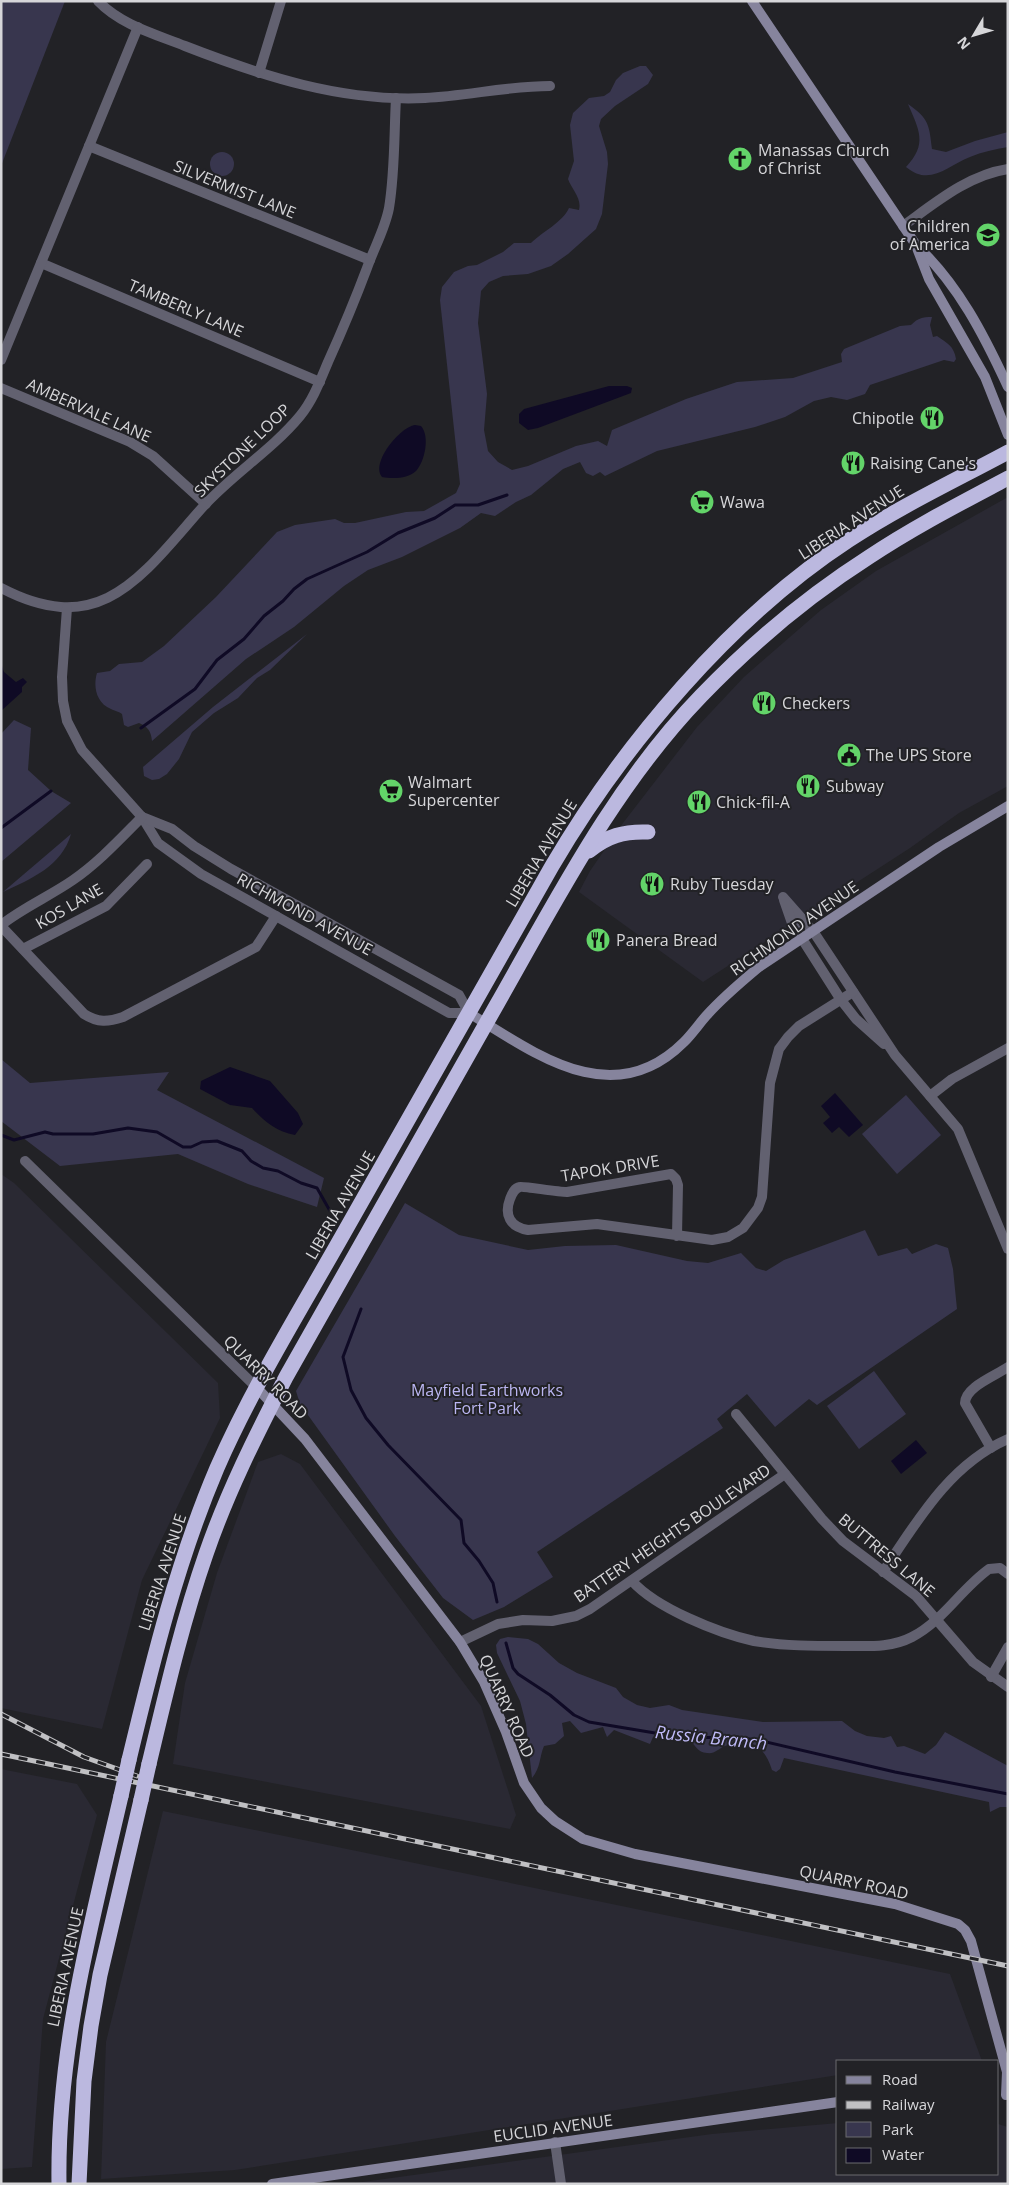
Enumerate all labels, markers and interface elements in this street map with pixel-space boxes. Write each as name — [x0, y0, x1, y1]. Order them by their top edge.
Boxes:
north arrow — [949, 10, 999, 60]
text: N — [952, 33, 974, 54]
place label: Manassas Church of Christ — [758, 139, 890, 179]
church icon: Manassas Church of Christ — [727, 146, 753, 172]
street label: SILVERMIST LANE — [171, 154, 299, 224]
place label: Children of America — [890, 215, 970, 255]
school or university icon: Children of America — [975, 222, 1001, 248]
street label: TAMBERLY LANE — [125, 274, 247, 342]
street label: AMBERVALE LANE — [23, 373, 155, 447]
street label: SKYSTONE LOOP — [189, 398, 295, 502]
restaurant icon: Chipotle — [919, 405, 945, 431]
place label: Chipotle — [852, 407, 914, 429]
restaurant icon: Raising Cane's — [840, 450, 866, 476]
place label: Raising Cane's — [870, 452, 976, 474]
street label: LIBERIA AVENUE — [794, 480, 908, 564]
supermarket icon: Wawa — [689, 489, 715, 515]
place label: Wawa — [720, 491, 765, 513]
restaurant icon: Checkers — [751, 690, 777, 716]
place label: Checkers — [782, 692, 850, 714]
public building icon: The UPS Store — [836, 742, 862, 768]
place label: The UPS Store — [866, 744, 972, 766]
place label: Walmart Supercenter — [408, 771, 500, 811]
restaurant icon: Subway — [795, 773, 821, 799]
place label: Subway — [826, 775, 885, 797]
supermarket icon: Walmart Supercenter — [378, 778, 404, 804]
restaurant icon: Chick-fil-A — [686, 789, 712, 815]
place label: Chick-fil-A — [716, 791, 791, 813]
street label: LIBERIA AVENUE — [500, 795, 582, 911]
street label: RICHMOND AVENUE — [233, 868, 377, 960]
restaurant icon: Ruby Tuesday — [639, 871, 665, 897]
place label: Ruby Tuesday — [670, 873, 775, 895]
street label: RICHMOND AVENUE — [725, 875, 863, 981]
street label: KOS LANE — [31, 878, 107, 934]
restaurant icon: Panera Bread — [585, 927, 611, 953]
place label: Panera Bread — [616, 929, 717, 951]
street label: LIBERIA AVENUE — [300, 1147, 380, 1263]
street label: TAPOK DRIVE — [559, 1149, 661, 1187]
street label: QUARRY ROAD — [219, 1330, 313, 1424]
park label: Mayfield Earthworks Fort Park — [411, 1379, 563, 1419]
street label: BATTERY HEIGHTS BOULEVARD — [569, 1459, 775, 1607]
street label: BUTTRESS LANE — [834, 1508, 940, 1602]
street label: LIBERIA AVENUE — [133, 1511, 191, 1633]
street label: QUARRY ROAD — [474, 1651, 540, 1761]
water label: Russia Branch — [654, 1719, 768, 1755]
street label: QUARRY ROAD — [797, 1860, 911, 1904]
street label: LIBERIA AVENUE — [42, 1905, 88, 2029]
legend — [836, 2060, 999, 2175]
text: Road — [882, 2069, 918, 2089]
text: Railway — [882, 2094, 935, 2114]
street label: EUCLID AVENUE — [492, 2109, 614, 2147]
text: Park — [882, 2119, 913, 2139]
text: Water — [882, 2144, 924, 2164]

